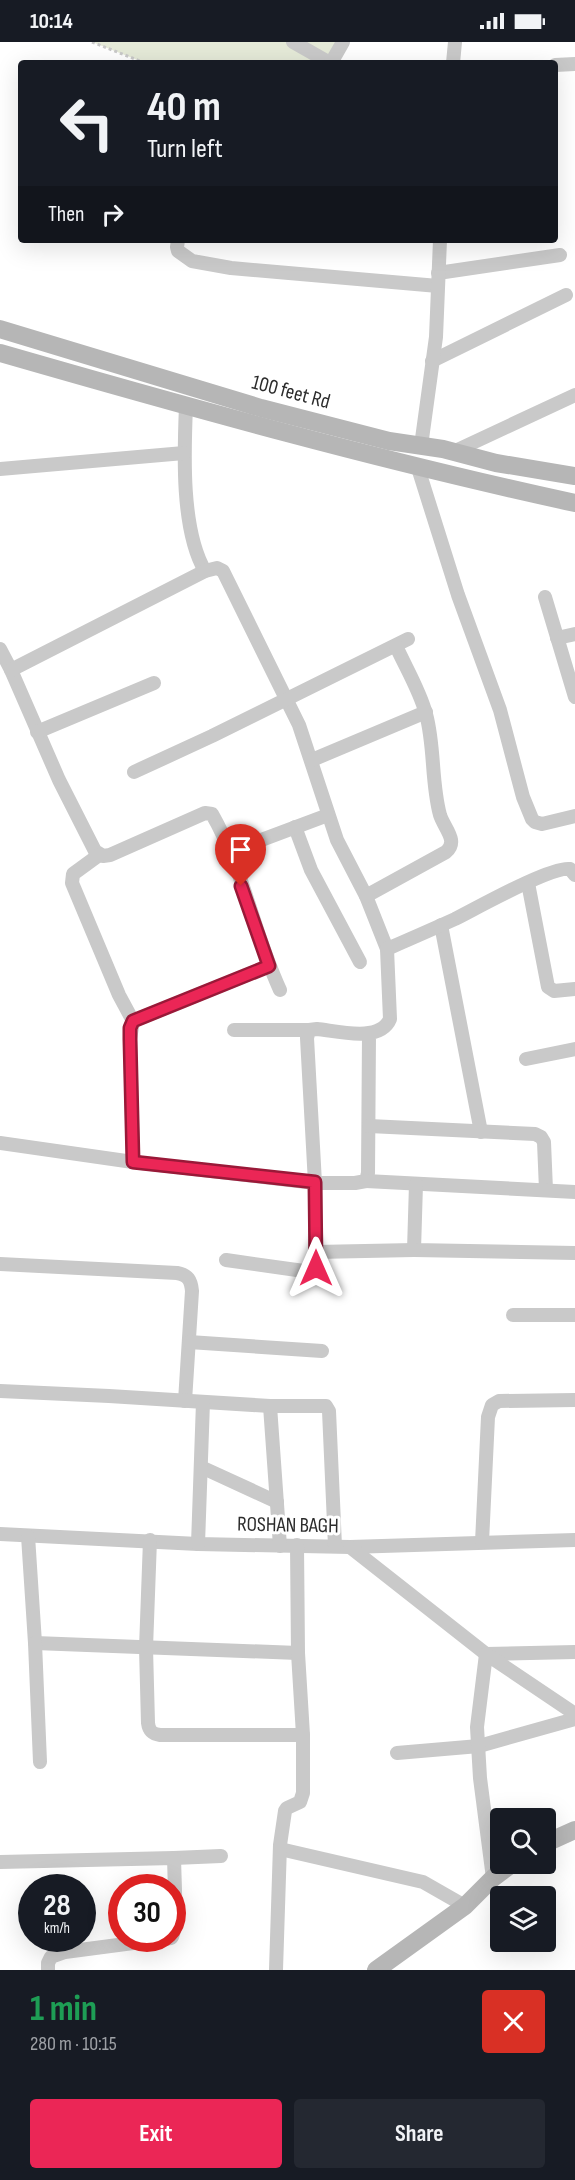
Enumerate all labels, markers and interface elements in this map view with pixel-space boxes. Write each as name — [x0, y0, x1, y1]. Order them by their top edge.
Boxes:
text: 10:14 — [30, 8, 73, 35]
text: 40 m — [147, 82, 221, 133]
icon: left — [48, 84, 126, 162]
text: Turn left — [147, 133, 223, 165]
icon: right — [96, 198, 129, 231]
text: Then — [48, 201, 84, 228]
street label: 100 feet Rd — [249, 370, 333, 414]
pin — [215, 824, 266, 886]
icon: arrive — [224, 833, 257, 866]
position arrow — [284, 1236, 348, 1300]
street label: ROSHAN BAGH — [237, 1512, 339, 1538]
map controls — [490, 1808, 556, 1952]
button: search — [490, 1808, 556, 1874]
speed limit sign: 30 — [108, 1874, 186, 1952]
button: layers — [490, 1886, 556, 1952]
text: 28 — [43, 1888, 71, 1924]
text: km/h — [44, 1919, 70, 1938]
text: 1 min — [30, 1988, 97, 2031]
button: close — [482, 1990, 545, 2053]
text: 280 m · 10:15 — [30, 2032, 117, 2056]
button: Exit — [30, 2099, 282, 2168]
button: Share — [294, 2099, 545, 2168]

